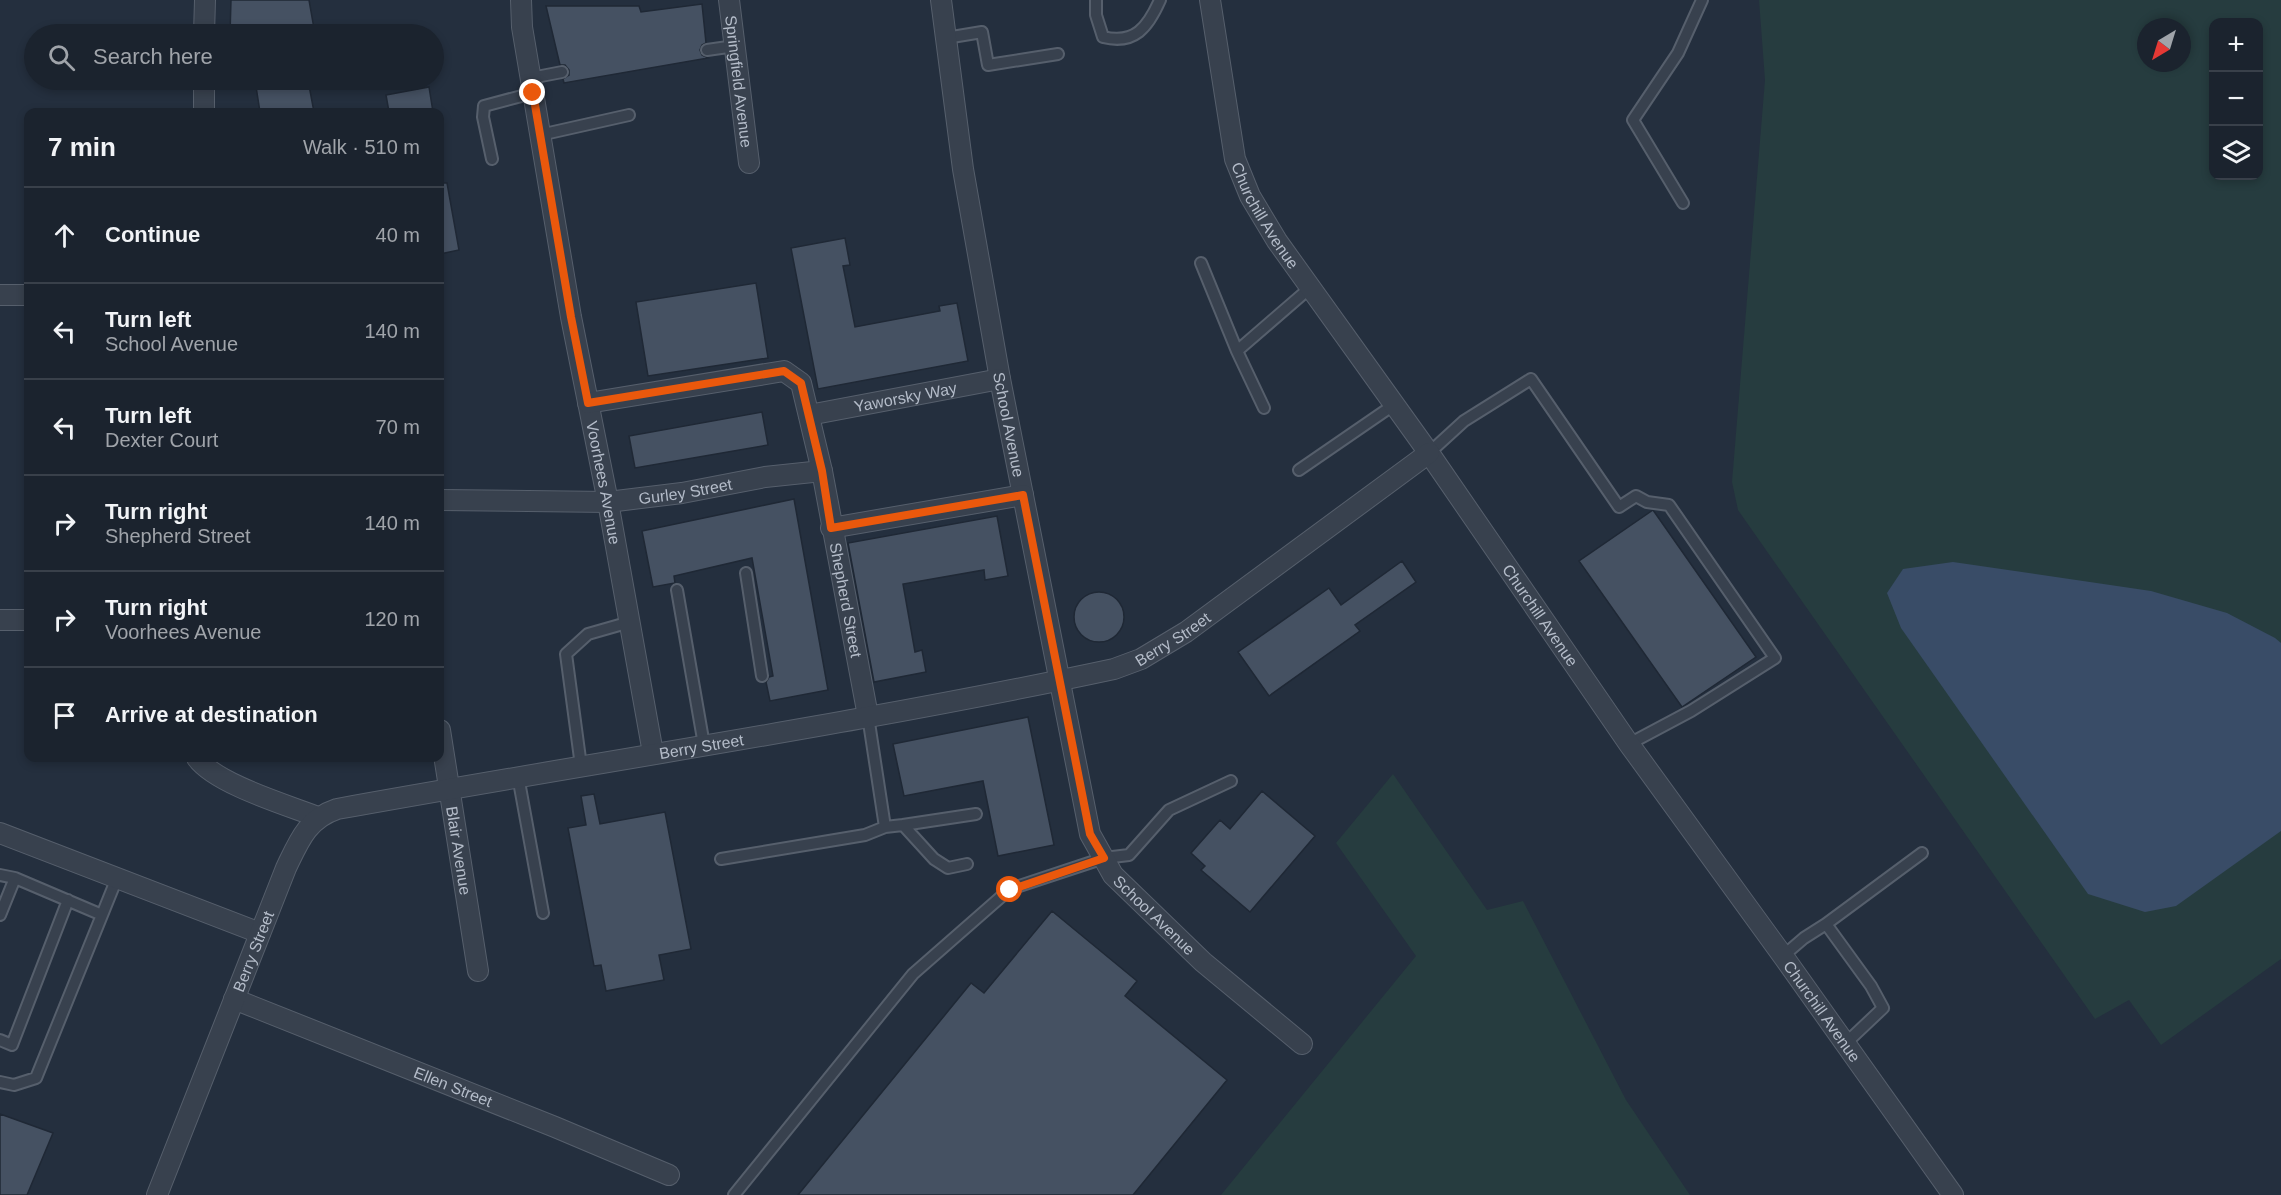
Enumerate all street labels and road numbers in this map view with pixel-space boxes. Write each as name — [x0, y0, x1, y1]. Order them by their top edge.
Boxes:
street label: Springfield Avenue — [722, 14, 756, 149]
street label: Churchill Avenue — [1229, 160, 1302, 272]
street label: School Avenue — [990, 371, 1028, 478]
street label: Yaworsky Way — [853, 379, 958, 415]
street label: Voorhees Avenue — [584, 420, 624, 546]
street label: Gurley Street — [638, 475, 734, 507]
street label: Shepherd Street — [827, 541, 865, 659]
street label: Churchill Avenue — [1500, 561, 1581, 669]
street label: Berry Street — [1132, 608, 1214, 669]
street label: Berry Street — [658, 731, 745, 762]
street label: Blair Avenue — [444, 805, 474, 896]
street label: School Avenue — [1110, 872, 1199, 958]
street label: Berry Street — [230, 908, 277, 994]
street label: Churchill Avenue — [1781, 957, 1864, 1065]
street label: Ellen Street — [412, 1063, 495, 1110]

